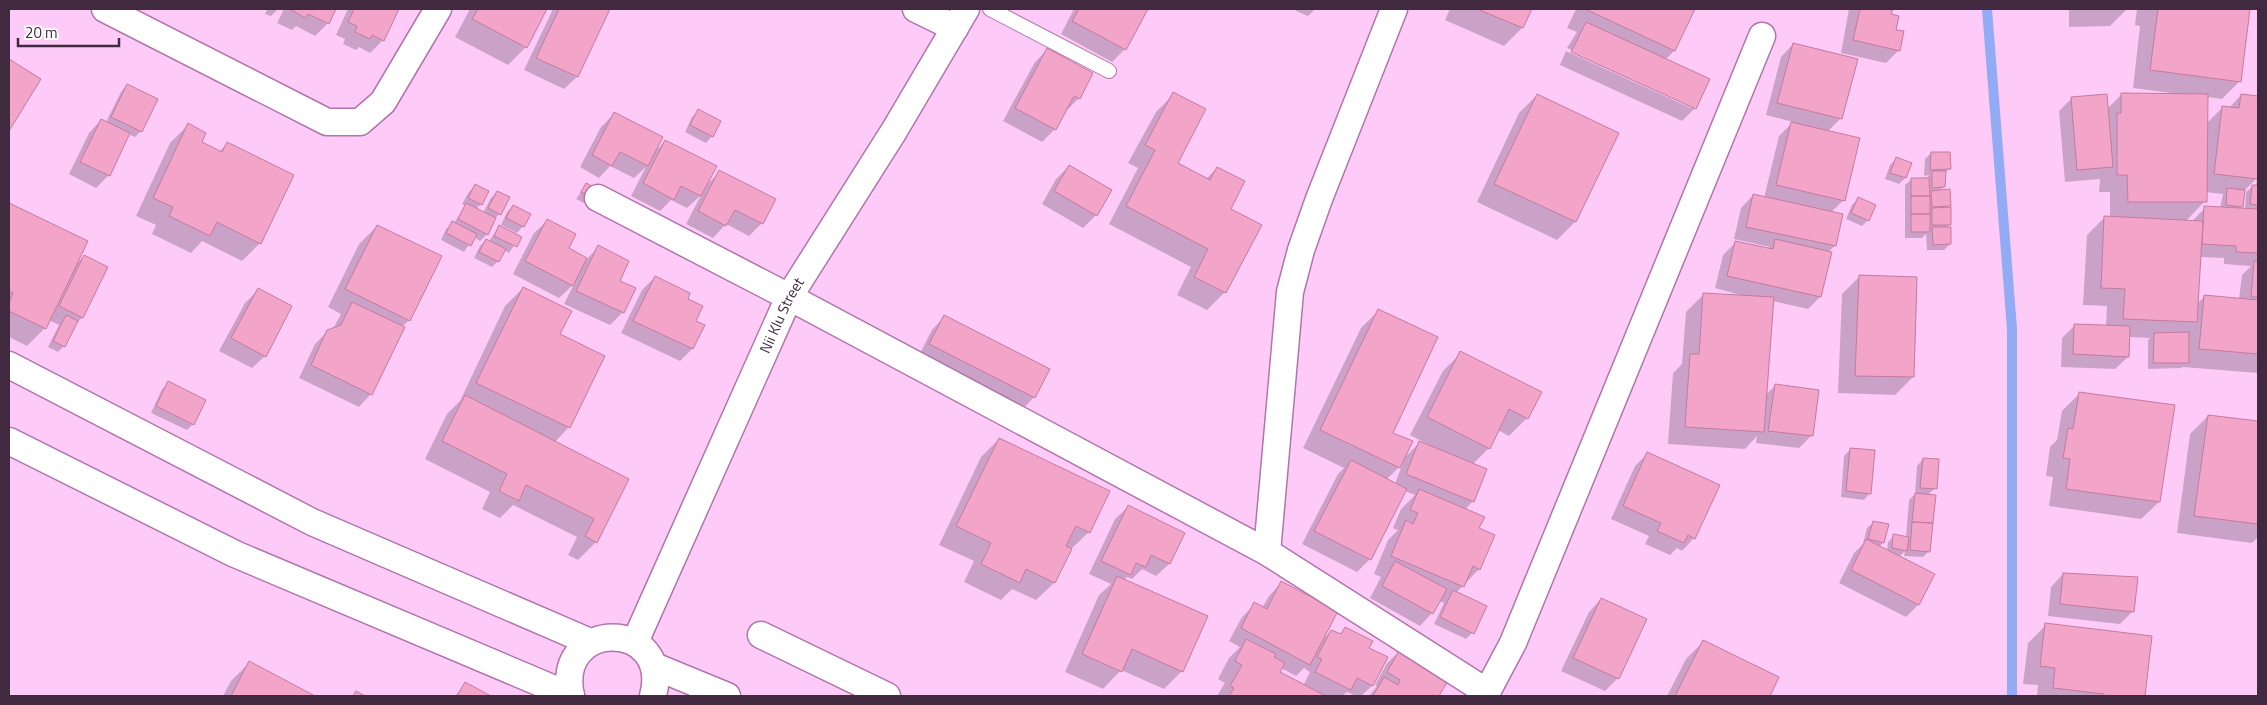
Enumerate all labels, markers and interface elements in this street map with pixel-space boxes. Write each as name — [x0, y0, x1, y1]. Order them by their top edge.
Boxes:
scale bar — [18, 15, 119, 47]
text: 20 m — [25, 21, 58, 44]
street label: Nii Klu Street — [753, 272, 810, 357]

